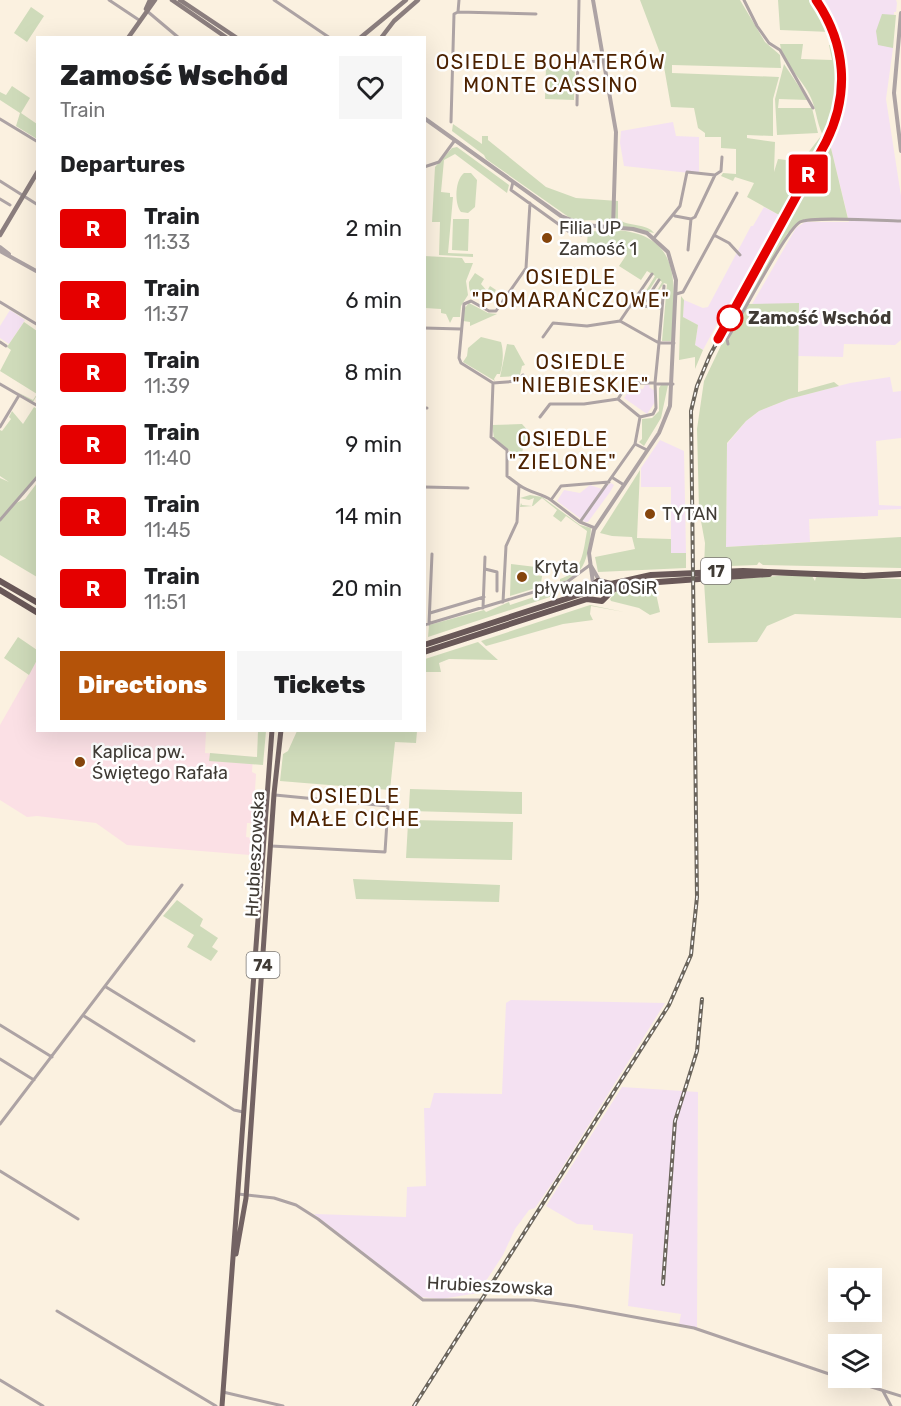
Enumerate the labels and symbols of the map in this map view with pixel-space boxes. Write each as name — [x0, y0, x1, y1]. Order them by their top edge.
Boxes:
district label: OSIEDLE BOHATERÓW MONTE CASSINO — [436, 50, 666, 97]
line badge: R — [788, 154, 828, 194]
place label: Filia UP Zamość 1 — [559, 217, 637, 260]
marker: Filia UP Zamość 1 — [540, 231, 554, 245]
district label: OSIEDLE "POMARAŃCZOWE" — [472, 265, 670, 312]
marker: Zamość Wschód — [717, 305, 743, 331]
place label: Zamość Wschód — [748, 307, 891, 329]
district label: OSIEDLE "NIEBIESKIE" — [512, 350, 650, 397]
district label: OSIEDLE "ZIELONE" — [509, 427, 617, 474]
place label: TYTAN — [662, 503, 718, 525]
marker: TYTAN — [643, 507, 657, 521]
place label: Kryta pływalnia OSiR — [534, 556, 657, 599]
road number: 17 — [701, 558, 731, 584]
marker: Kryta pływalnia OSiR — [515, 570, 529, 584]
place label: Kaplica pw. Świętego Rafała — [92, 741, 228, 784]
marker: Kaplica pw. Świętego Rafała — [73, 755, 87, 769]
district label: OSIEDLE MAŁE CICHE — [289, 784, 421, 831]
street label: Hrubieszowska — [241, 790, 269, 918]
road number: 74 — [246, 952, 280, 978]
street label: Hrubieszowska — [426, 1272, 554, 1300]

